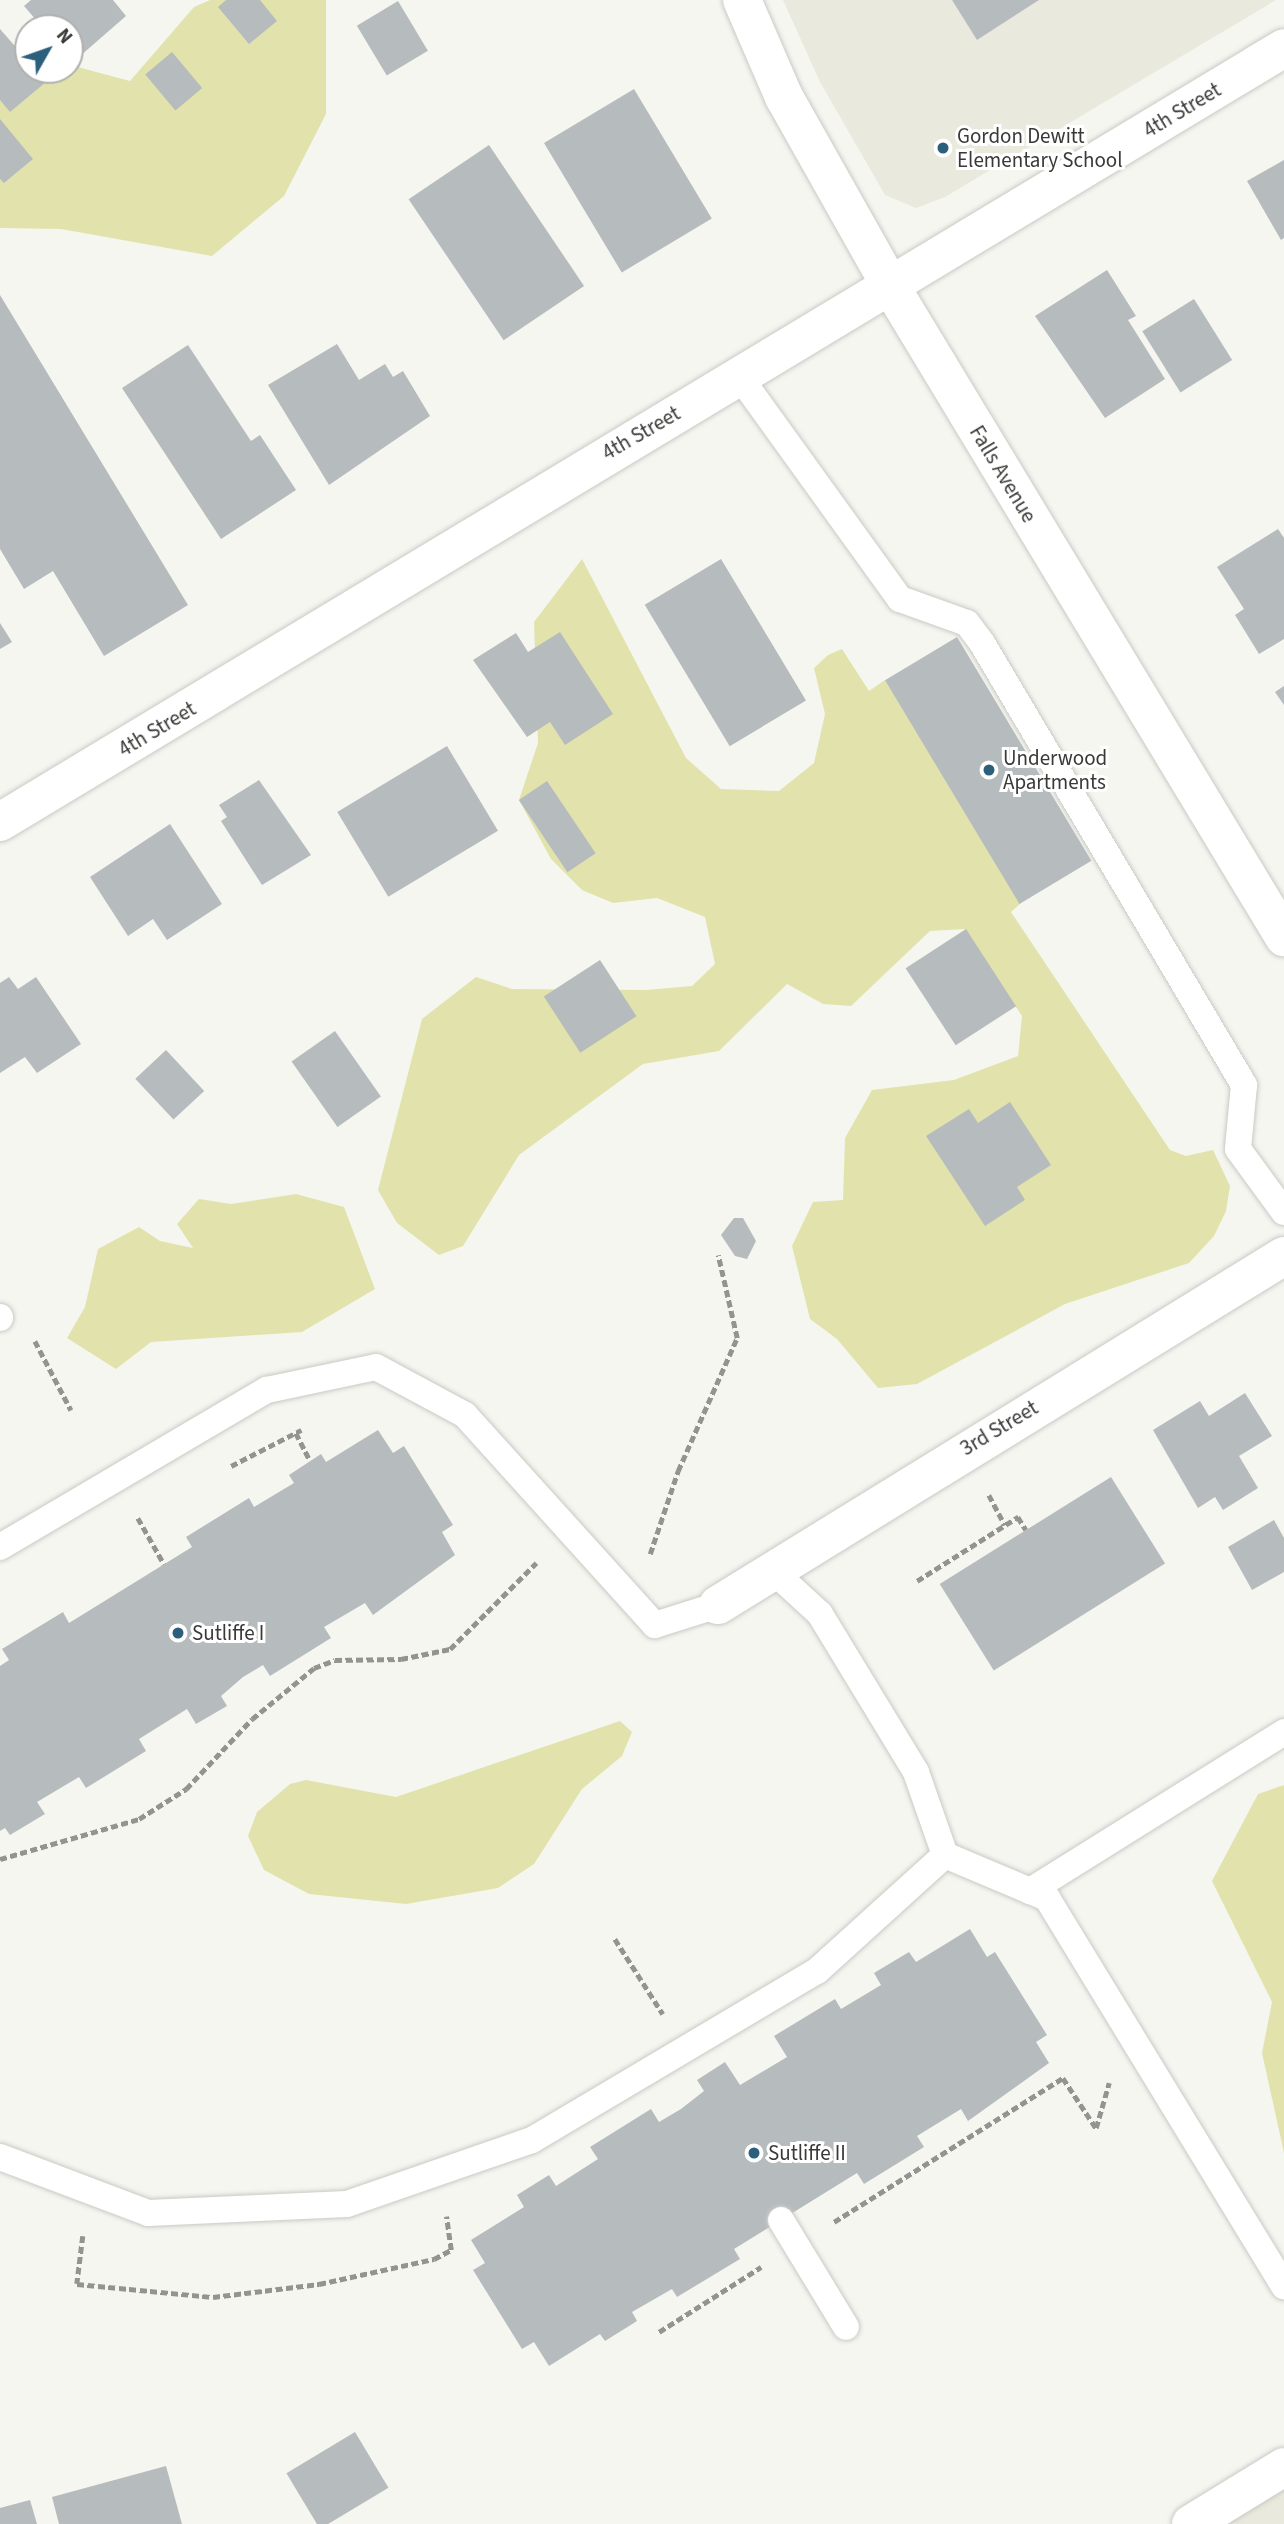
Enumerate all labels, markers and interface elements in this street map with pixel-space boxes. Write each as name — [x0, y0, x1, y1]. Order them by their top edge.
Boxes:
north arrow — [14, 14, 84, 84]
text: N — [50, 23, 78, 50]
street label: 4th Street — [1139, 77, 1225, 143]
place label: Gordon Dewitt Elementary School — [957, 123, 1123, 173]
marker: Gordon Dewitt Elementary School — [935, 140, 951, 156]
street label: 4th Street — [598, 401, 684, 465]
street label: Falls Avenue — [964, 421, 1042, 527]
street label: 4th Street — [114, 696, 200, 762]
place label: Underwood Apartments — [1003, 745, 1107, 795]
marker: Underwood Apartments — [981, 762, 997, 778]
street label: 3rd Street — [956, 1395, 1042, 1461]
place label: Sutliffe I — [192, 1620, 264, 1646]
marker: Sutliffe I — [170, 1625, 186, 1641]
place label: Sutliffe II — [768, 2140, 846, 2166]
marker: Sutliffe II — [746, 2145, 762, 2161]

